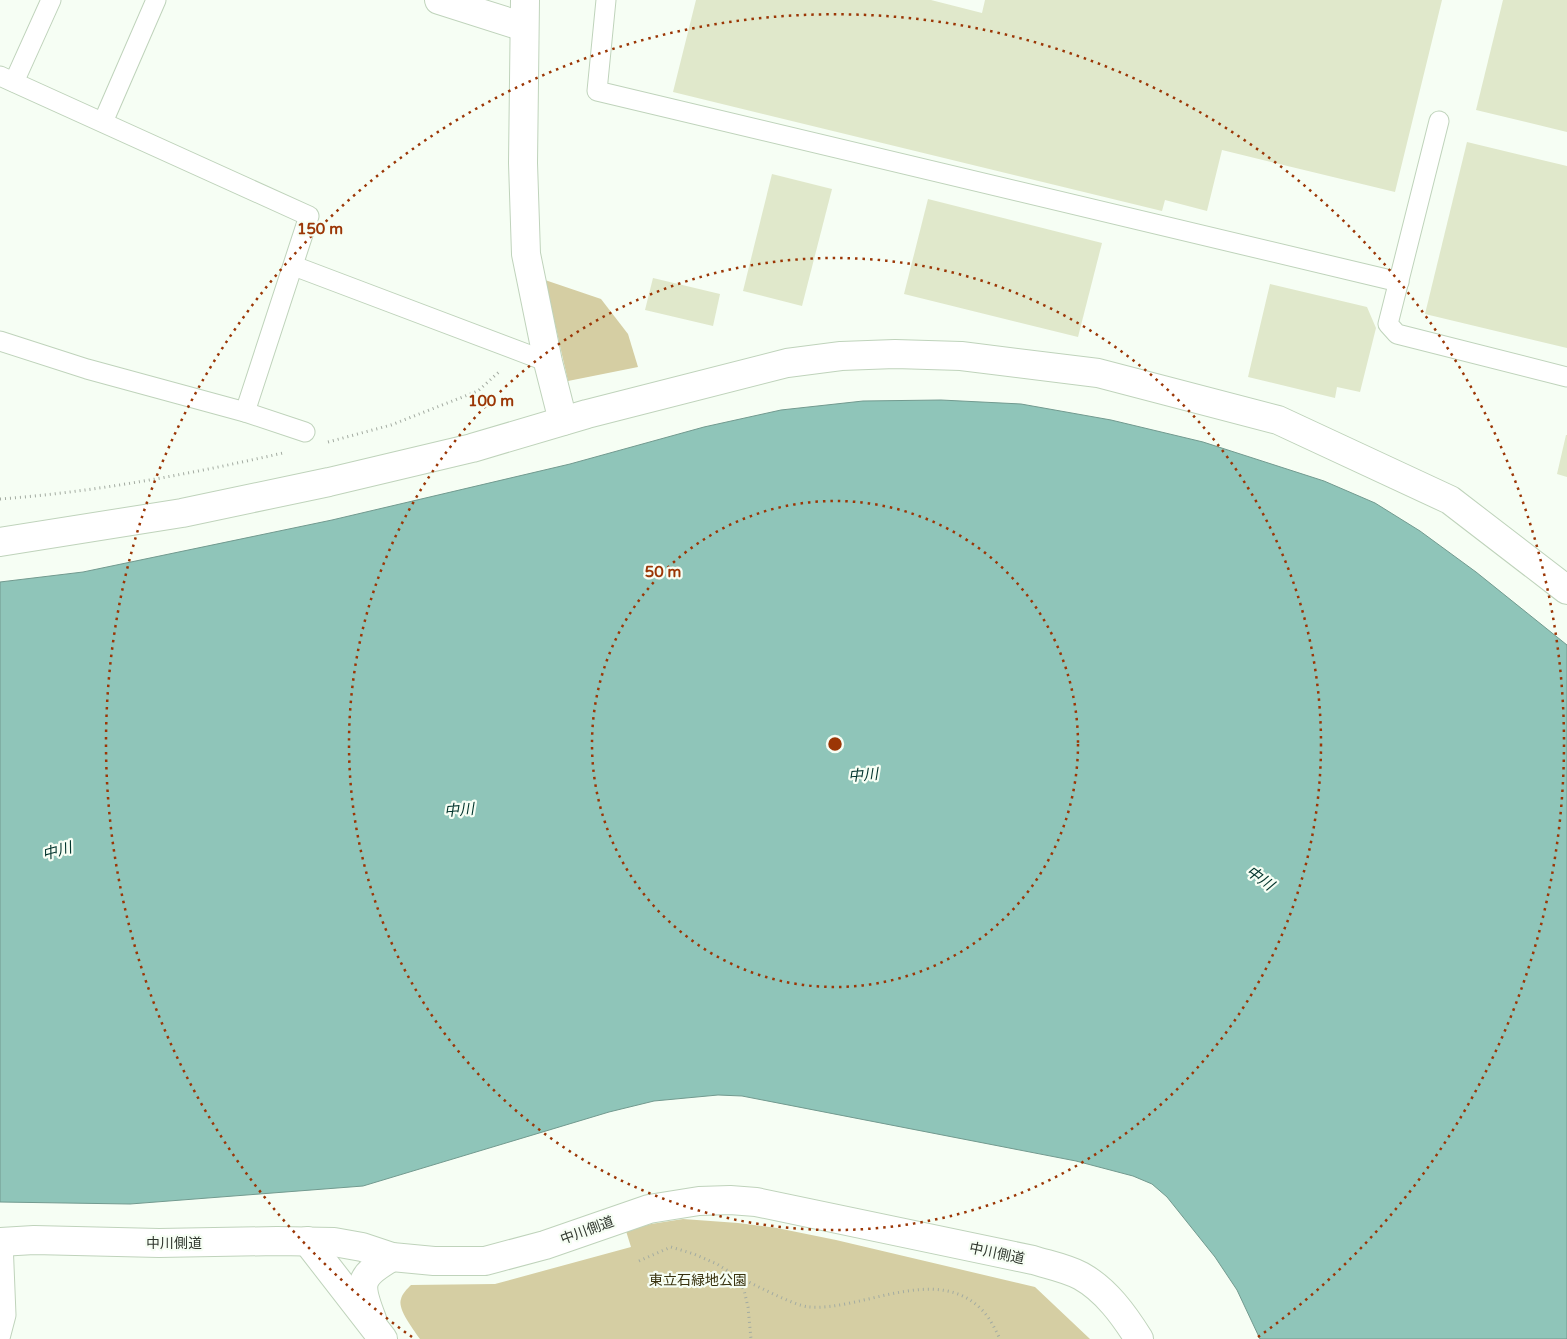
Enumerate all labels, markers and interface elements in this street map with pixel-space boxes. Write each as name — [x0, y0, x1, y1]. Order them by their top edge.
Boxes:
text: 150 m — [297, 220, 343, 238]
text: 100 m — [468, 392, 514, 410]
text: 50 m — [645, 563, 681, 581]
centre of rings — [826, 735, 844, 753]
water label: 中川 — [847, 765, 881, 785]
water label: 中川 — [443, 800, 477, 820]
water label: 中川 — [40, 838, 76, 864]
water label: 中川 — [1243, 862, 1279, 895]
street label: 中川側道 — [558, 1213, 616, 1248]
street label: 中川側道 — [146, 1235, 202, 1252]
street label: 中川側道 — [968, 1239, 1026, 1268]
park label: 東立石緑地公園 — [649, 1272, 747, 1289]

